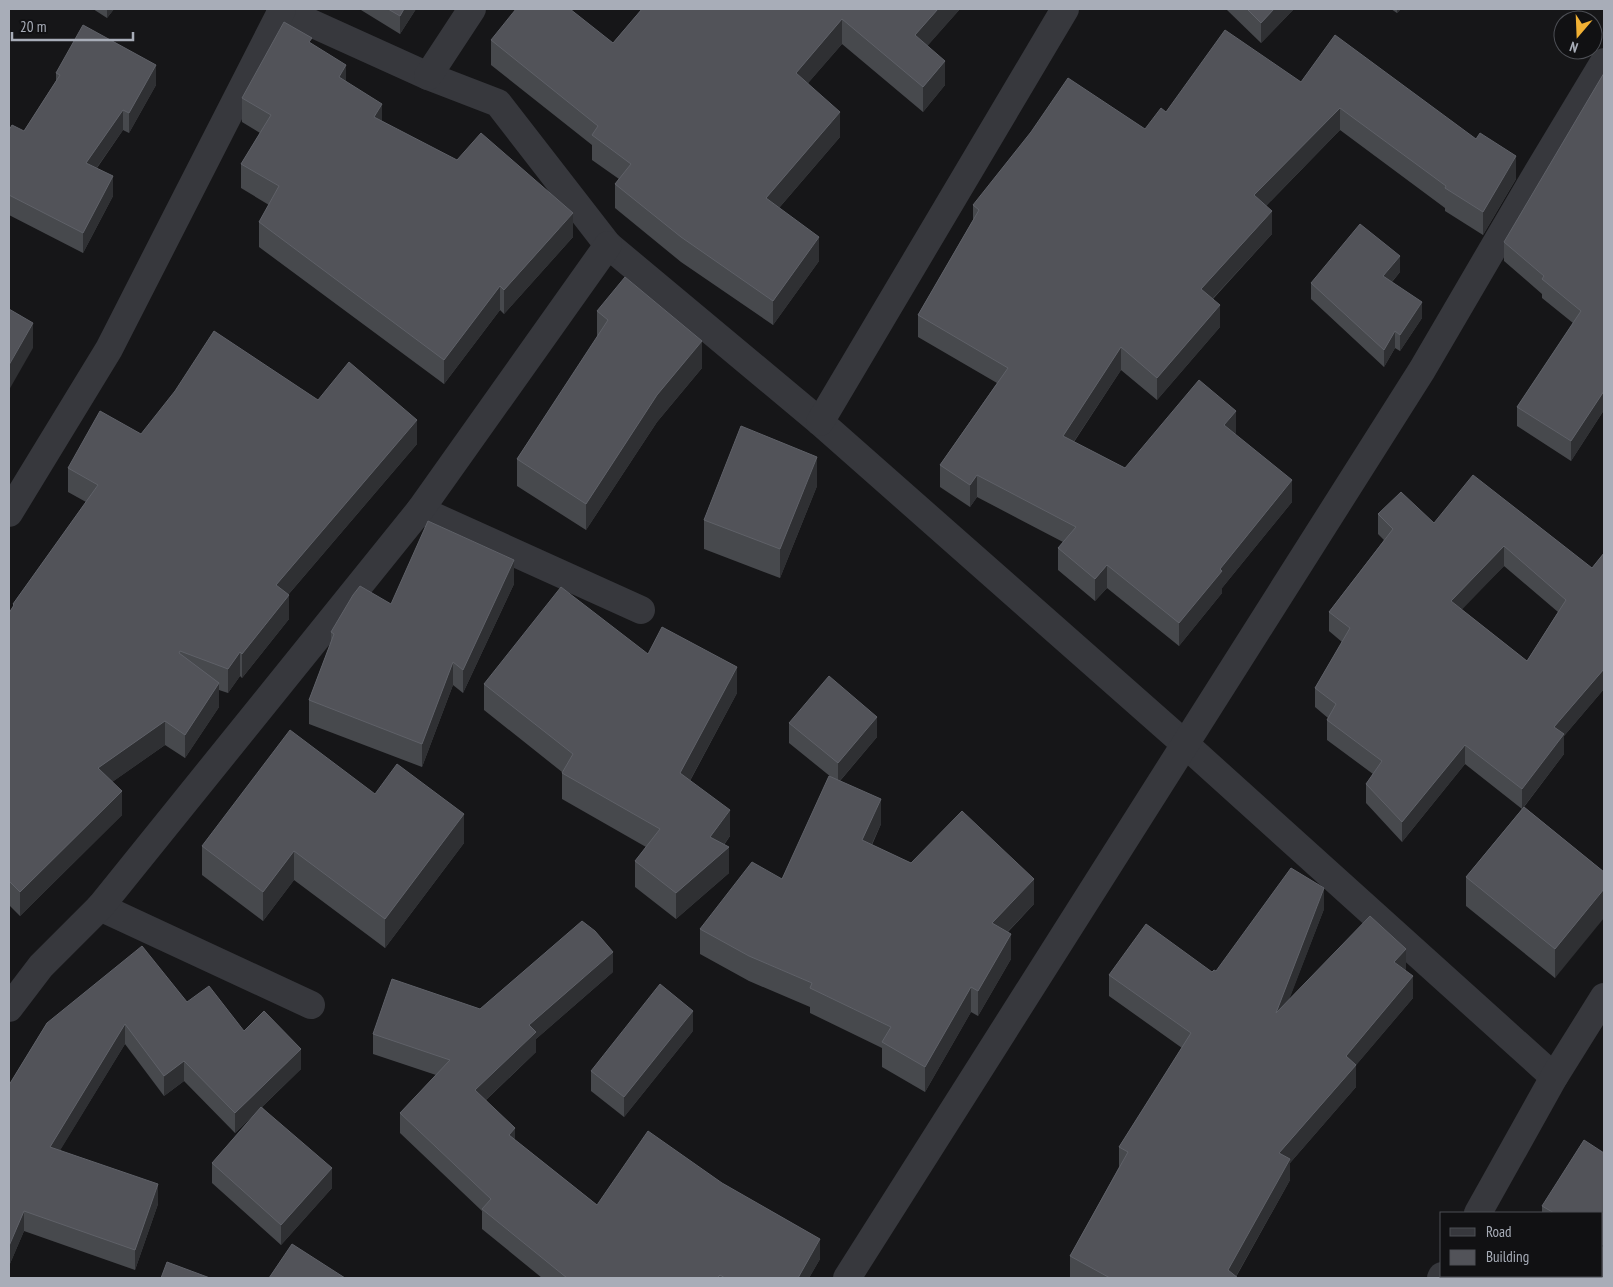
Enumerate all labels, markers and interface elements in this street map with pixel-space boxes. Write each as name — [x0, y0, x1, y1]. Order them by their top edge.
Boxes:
scale bar — [12, 10, 134, 42]
north arrow — [1553, 10, 1603, 60]
text: 20 m — [20, 17, 46, 36]
text: N — [1567, 38, 1580, 57]
legend — [1440, 1212, 1603, 1277]
text: Road — [1486, 1222, 1512, 1241]
text: Building — [1486, 1247, 1529, 1266]

